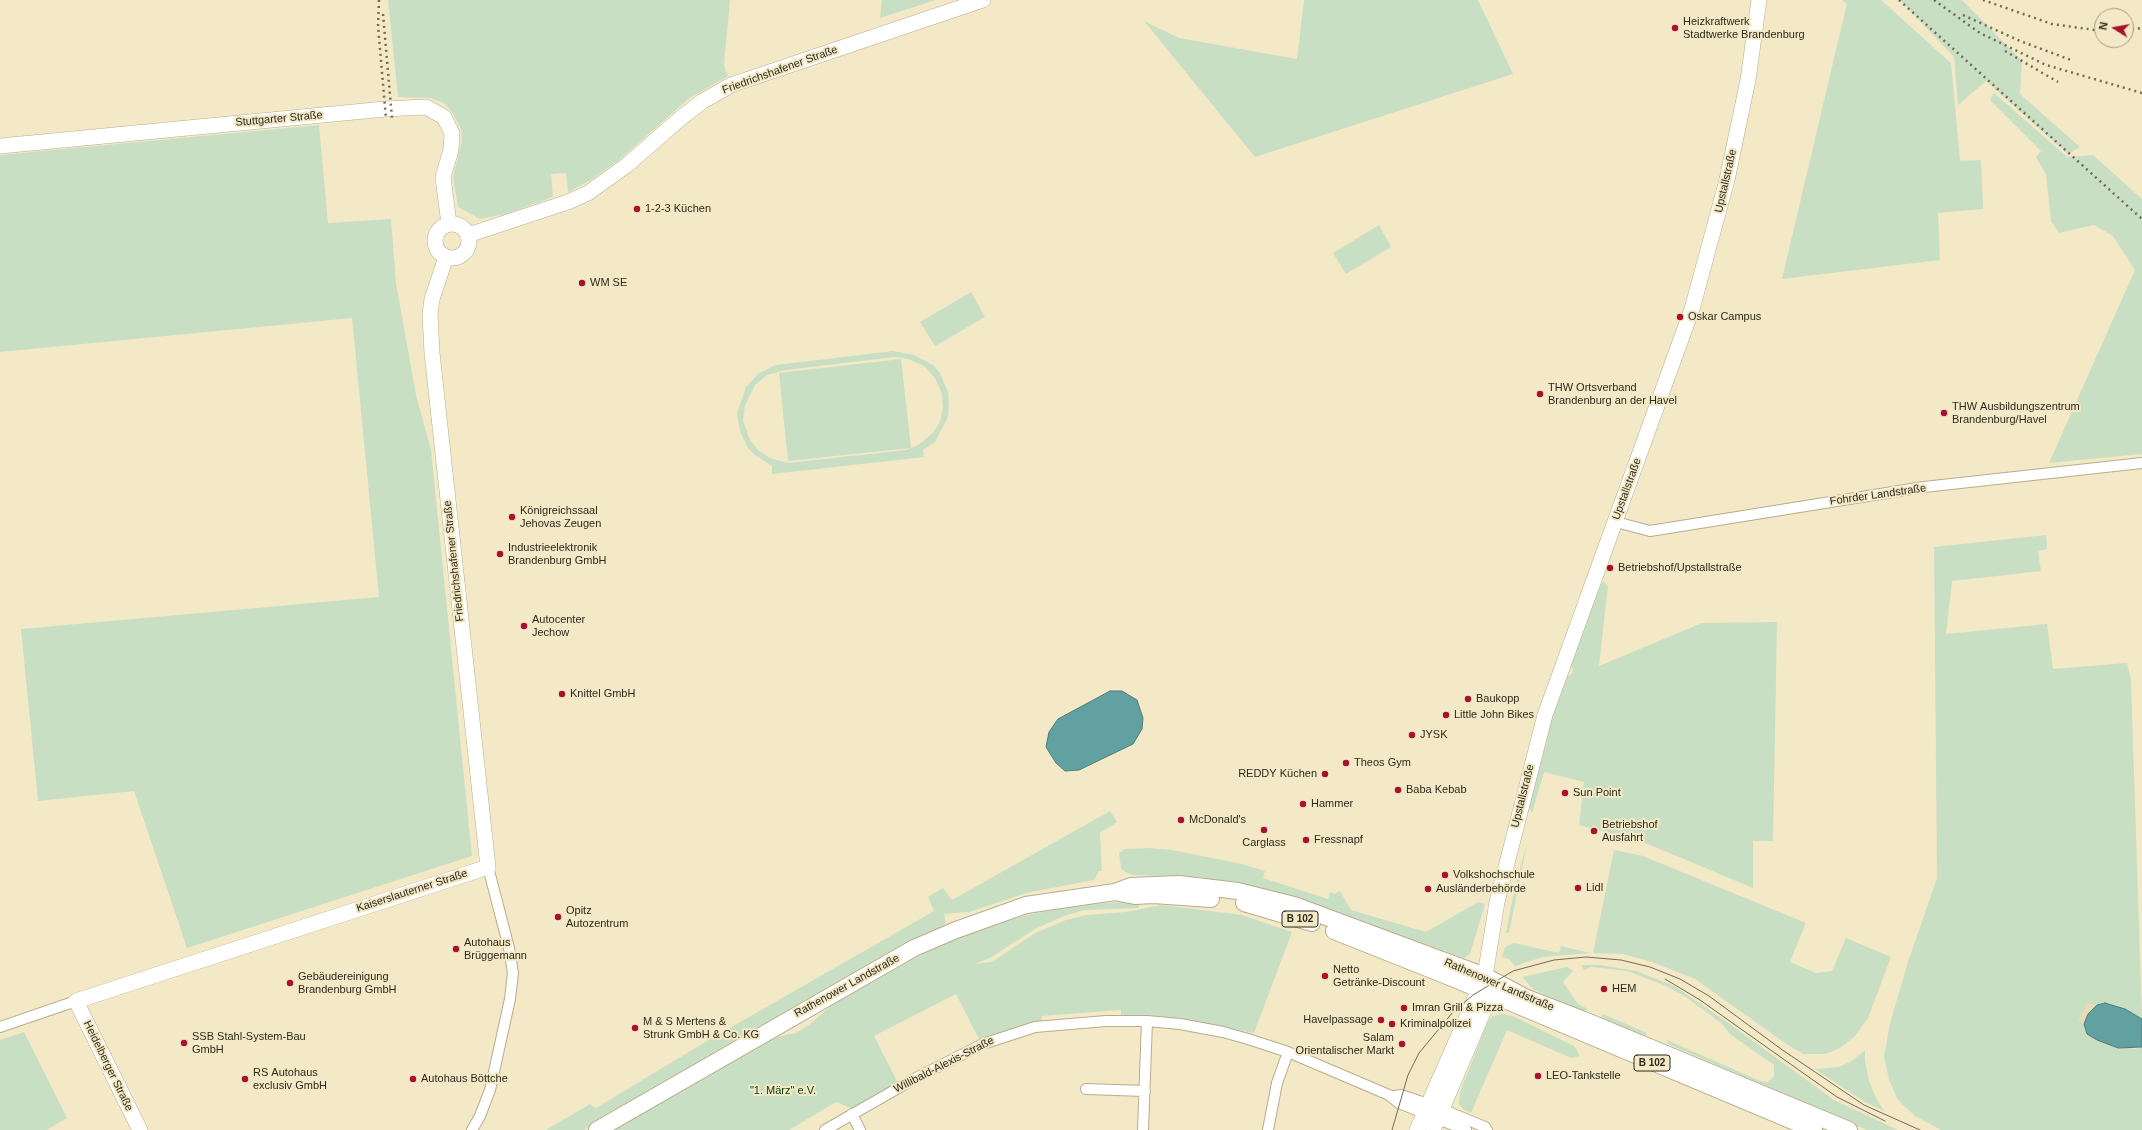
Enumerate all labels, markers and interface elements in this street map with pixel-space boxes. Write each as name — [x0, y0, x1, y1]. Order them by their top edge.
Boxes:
north arrow — [2094, 8, 2134, 48]
place label: Heizkraftwerk Stadtwerke Brandenburg — [1683, 15, 1805, 41]
text: N — [2097, 21, 2110, 31]
marker: Heizkraftwerk Stadtwerke Brandenburg — [1670, 23, 1680, 33]
street label: Friedrichshafener Straße — [721, 43, 839, 97]
street label: Stuttgarter Straße — [235, 109, 323, 129]
street label: Upstallstraße — [1712, 148, 1740, 214]
place label: 1-2-3 Küchen — [645, 202, 711, 216]
marker: 1-2-3 Küchen — [632, 204, 642, 214]
place label: WM SE — [590, 276, 627, 290]
marker: WM SE — [577, 278, 587, 288]
place label: Oskar Campus — [1688, 310, 1761, 324]
marker: Oskar Campus — [1675, 312, 1685, 322]
place label: THW Ortsverband Brandenburg an der Havel — [1548, 381, 1677, 407]
marker: THW Ortsverband Brandenburg an der Havel — [1535, 389, 1545, 399]
place label: THW Ausbildungszentrum Brandenburg/Havel — [1952, 400, 2080, 426]
marker: THW Ausbildungszentrum Brandenburg/Havel — [1939, 408, 1949, 418]
street label: Upstallstraße — [1610, 456, 1644, 522]
street label: Fohrder Landstraße — [1829, 482, 1927, 508]
street label: Friedrichshafener Straße — [441, 500, 467, 622]
place label: Königreichssaal Jehovas Zeugen — [520, 504, 601, 530]
marker: Königreichssaal Jehovas Zeugen — [507, 512, 517, 522]
place label: Industrieelektronik Brandenburg GmbH — [508, 541, 606, 567]
marker: Industrieelektronik Brandenburg GmbH — [495, 549, 505, 559]
place label: Betriebshof/Upstallstraße — [1618, 561, 1741, 575]
marker: Betriebshof/Upstallstraße — [1605, 563, 1615, 573]
place label: Autocenter Jechow — [532, 613, 585, 639]
marker: Autocenter Jechow — [519, 621, 529, 631]
place label: Knittel GmbH — [570, 687, 635, 701]
marker: Knittel GmbH — [557, 689, 567, 699]
place label: Baukopp — [1476, 692, 1519, 706]
marker: Baukopp — [1463, 694, 1473, 704]
place label: Little John Bikes — [1454, 708, 1534, 722]
marker: Little John Bikes — [1441, 710, 1451, 720]
place label: JYSK — [1420, 728, 1448, 742]
marker: JYSK — [1407, 730, 1417, 740]
place label: Theos Gym — [1354, 756, 1411, 770]
marker: Theos Gym — [1341, 758, 1351, 768]
street label: Upstallstraße — [1509, 763, 1537, 829]
place label: REDDY Küchen — [1238, 767, 1317, 781]
marker: REDDY Küchen — [1320, 769, 1330, 779]
place label: Baba Kebab — [1406, 783, 1467, 797]
marker: Baba Kebab — [1393, 785, 1403, 795]
place label: Sun Point — [1573, 786, 1621, 800]
marker: Sun Point — [1560, 788, 1570, 798]
place label: Hammer — [1311, 797, 1353, 811]
marker: Hammer — [1298, 799, 1308, 809]
place label: McDonald's — [1189, 813, 1246, 827]
marker: McDonald's — [1176, 815, 1186, 825]
place label: Betriebshof Ausfahrt — [1602, 818, 1658, 844]
marker: Carglass — [1259, 825, 1269, 835]
marker: Betriebshof Ausfahrt — [1589, 826, 1599, 836]
place label: Fressnapf — [1314, 833, 1363, 847]
marker: Fressnapf — [1301, 835, 1311, 845]
place label: Carglass — [1242, 836, 1286, 850]
street label: Kaiserslauterner Straße — [355, 867, 469, 915]
place label: Volkshochschule — [1453, 868, 1535, 882]
marker: Volkshochschule — [1440, 870, 1450, 880]
place label: Lidl — [1586, 881, 1603, 895]
place label: Ausländerbehörde — [1436, 882, 1526, 896]
marker: Lidl — [1573, 883, 1583, 893]
marker: Ausländerbehörde — [1423, 884, 1433, 894]
place label: Opitz Autozentrum — [566, 904, 628, 930]
road number: B 102 — [1282, 911, 1318, 927]
marker: Opitz Autozentrum — [553, 912, 563, 922]
place label: Autohaus Brüggemann — [464, 936, 527, 962]
marker: Autohaus Brüggemann — [451, 944, 461, 954]
street label: Rathenower Landstraße — [792, 952, 902, 1020]
street label: Rathenower Landstraße — [1442, 956, 1556, 1014]
place label: Netto Getränke-Discount — [1333, 963, 1425, 989]
place label: Gebäudereinigung Brandenburg GmbH — [298, 970, 396, 996]
marker: Netto Getränke-Discount — [1320, 971, 1330, 981]
marker: Gebäudereinigung Brandenburg GmbH — [285, 978, 295, 988]
place label: HEM — [1612, 982, 1636, 996]
marker: HEM — [1599, 984, 1609, 994]
place label: Imran Grill & Pizza — [1412, 1001, 1503, 1015]
marker: Imran Grill & Pizza — [1399, 1003, 1409, 1013]
place label: Havelpassage — [1303, 1013, 1373, 1027]
place label: M & S Mertens & Strunk GmbH & Co. KG — [643, 1015, 759, 1041]
marker: Havelpassage — [1376, 1015, 1386, 1025]
place label: Kriminalpolizei — [1400, 1017, 1471, 1031]
street label: Heidelberger Straße — [80, 1019, 136, 1113]
marker: Kriminalpolizei — [1387, 1019, 1397, 1029]
marker: M & S Mertens & Strunk GmbH & Co. KG — [630, 1023, 640, 1033]
place label: SSB Stahl-System-Bau GmbH — [192, 1030, 306, 1056]
place label: Salam Orientalischer Markt — [1296, 1031, 1394, 1057]
street label: Willibald-Alexis-Straße — [892, 1034, 996, 1096]
marker: SSB Stahl-System-Bau GmbH — [179, 1038, 189, 1048]
marker: Salam Orientalischer Markt — [1397, 1039, 1407, 1049]
road number: B 102 — [1634, 1055, 1670, 1071]
place label: RS Autohaus exclusiv GmbH — [253, 1066, 327, 1092]
place label: LEO-Tankstelle — [1546, 1069, 1621, 1083]
marker: LEO-Tankstelle — [1533, 1071, 1543, 1081]
place label: Autohaus Böttche — [421, 1072, 508, 1086]
marker: RS Autohaus exclusiv GmbH — [240, 1074, 250, 1084]
marker: Autohaus Böttche — [408, 1074, 418, 1084]
park label: "1. März" e.V. — [750, 1084, 816, 1098]

